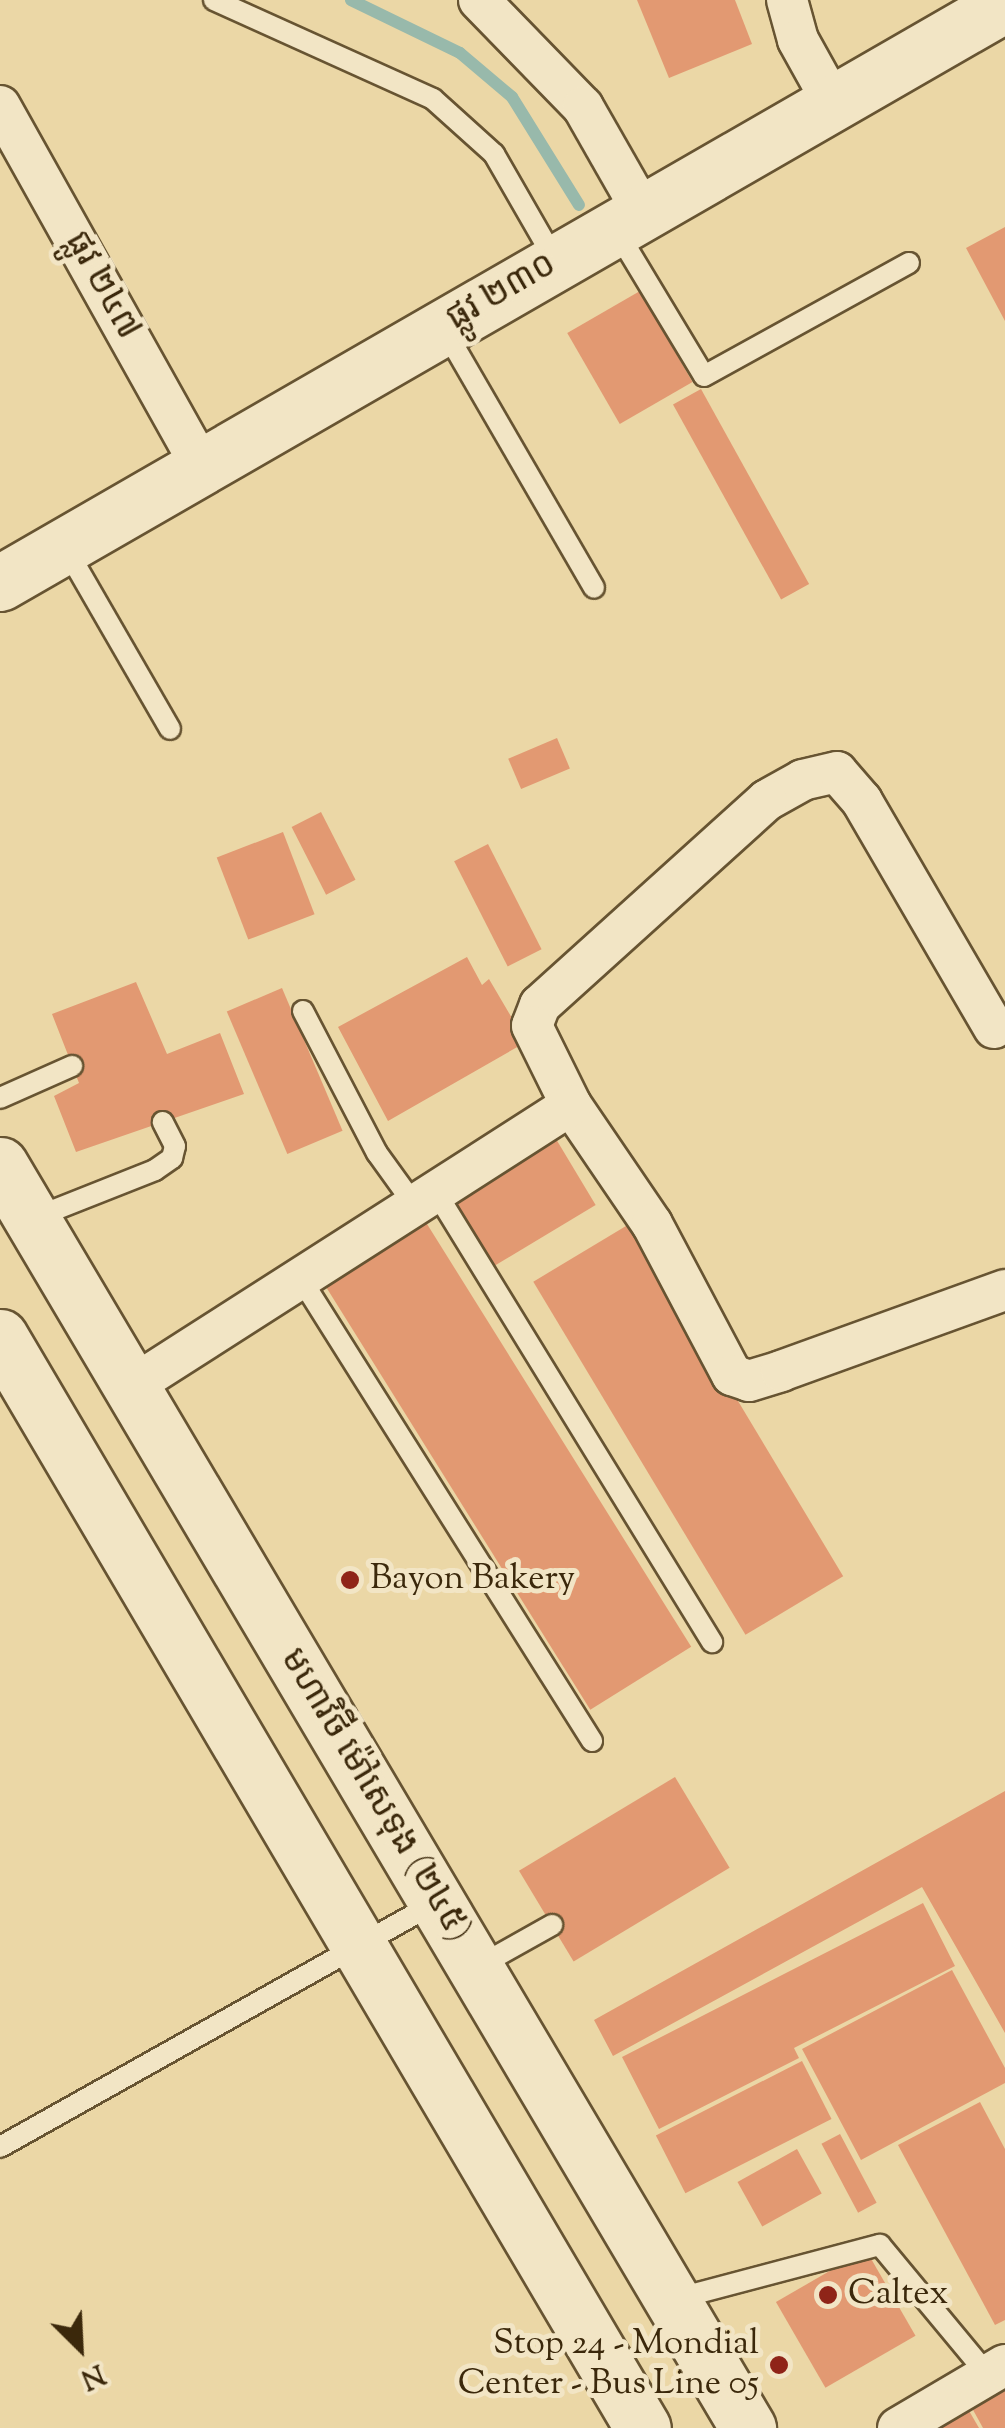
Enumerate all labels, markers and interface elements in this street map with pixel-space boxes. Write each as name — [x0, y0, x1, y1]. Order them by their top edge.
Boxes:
street label: ផ្លូវ ២៤៧ — [54, 225, 148, 347]
street label: ផ្លូវ ២៣០ — [440, 245, 564, 341]
place label: Bayon Bakery — [370, 1559, 575, 1601]
marker: Bayon Bakery — [339, 1569, 361, 1591]
street label: មហាវិថី ម៉ៅសេទុង (២៤៥) — [270, 1642, 478, 1950]
place label: Caltex — [848, 2274, 948, 2316]
marker: Caltex — [817, 2284, 839, 2306]
north arrow — [30, 2298, 130, 2398]
place label: Stop 24 - Mondial Center - Bus Line 05 — [458, 2324, 759, 2406]
text: N — [74, 2353, 111, 2398]
marker: Stop 24 - Mondial Center - Bus Line 05 — [768, 2354, 790, 2376]

